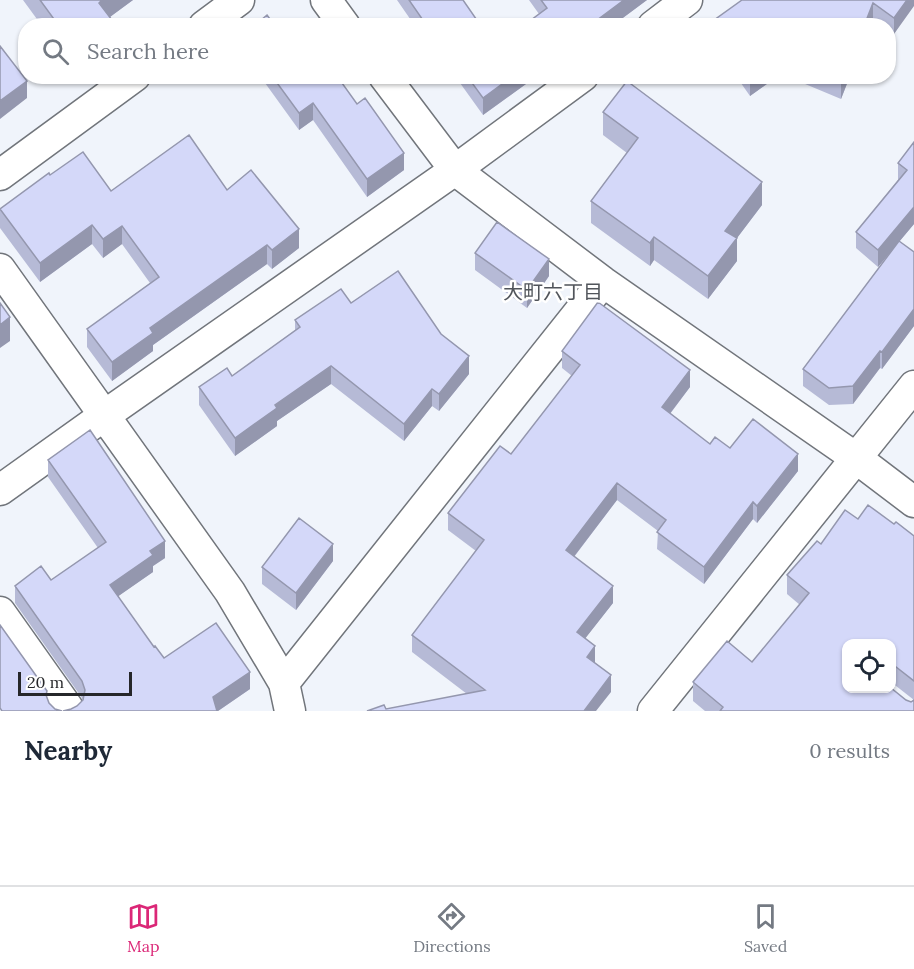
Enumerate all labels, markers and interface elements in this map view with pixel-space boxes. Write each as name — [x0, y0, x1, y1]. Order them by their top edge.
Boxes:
search box — [18, 18, 896, 84]
icon: search — [39, 35, 72, 68]
text: Search here — [87, 37, 209, 65]
district label: 大町六丁目 — [503, 279, 603, 304]
map controls — [842, 639, 896, 693]
button: locate — [842, 639, 896, 693]
scale bar — [18, 669, 132, 696]
text: 20 m — [27, 672, 64, 692]
text: Nearby — [24, 734, 112, 767]
text: 0 results — [809, 738, 890, 763]
tab: Map — [127, 900, 160, 956]
tab: Directions — [413, 900, 491, 956]
tab: Saved — [744, 900, 787, 956]

